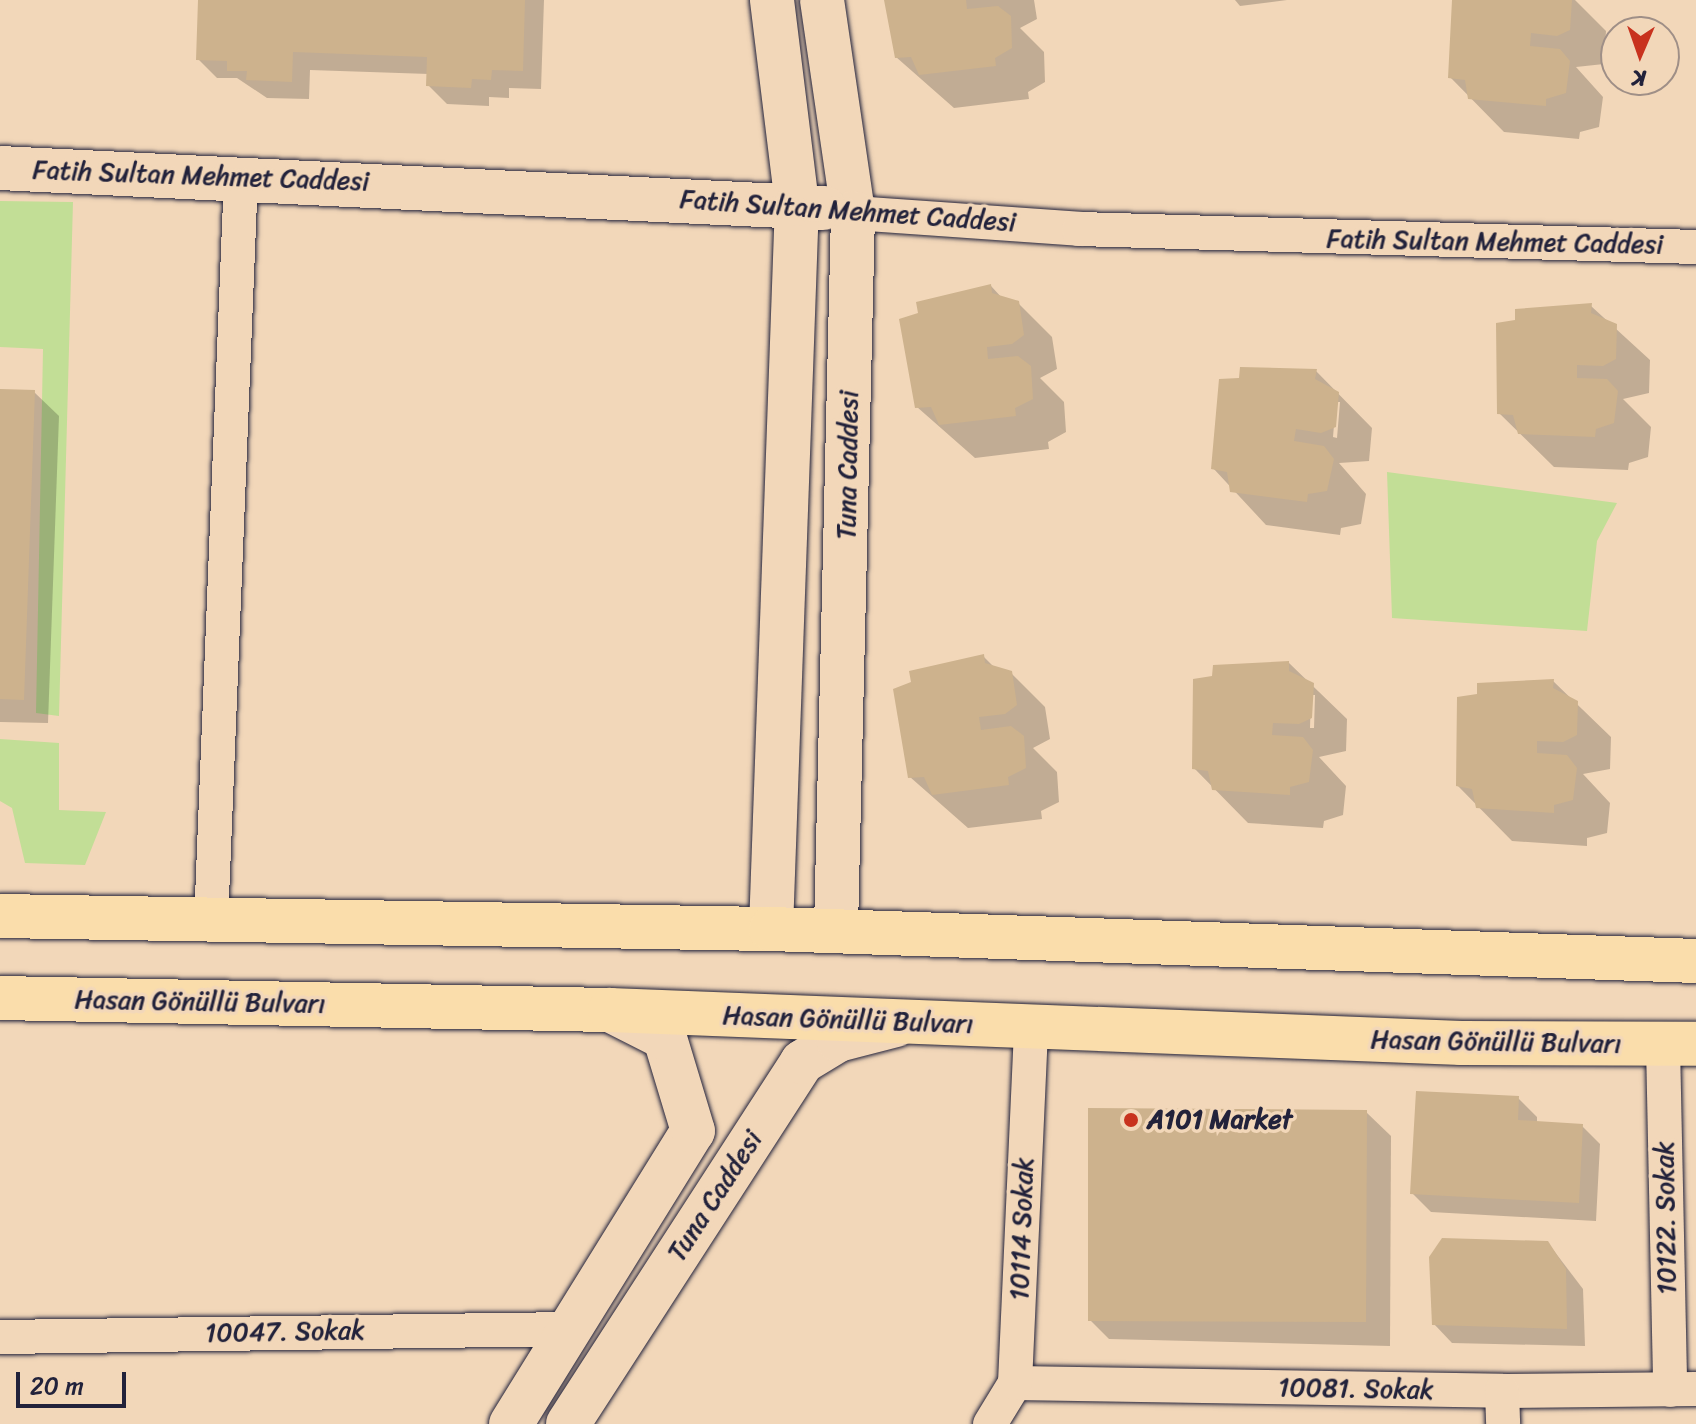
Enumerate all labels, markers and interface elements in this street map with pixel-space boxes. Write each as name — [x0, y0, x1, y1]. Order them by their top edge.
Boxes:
north arrow — [1600, 16, 1680, 96]
text: K — [1632, 59, 1647, 98]
street label: Fatih Sultan Mehmet Caddesi — [33, 155, 369, 197]
street label: Fatih Sultan Mehmet Caddesi — [679, 184, 1017, 238]
street label: Fatih Sultan Mehmet Caddesi — [1327, 223, 1663, 261]
street label: Tuna Caddesi — [831, 391, 865, 539]
street label: Hasan Gönüllü Bulvarı — [74, 984, 326, 1020]
street label: Hasan Gönüllü Bulvarı — [722, 1000, 974, 1040]
street label: Hasan Gönüllü Bulvarı — [1370, 1024, 1622, 1060]
place label: A101 Market — [1147, 1104, 1292, 1136]
marker: A101 Market — [1122, 1111, 1140, 1129]
street label: Tuna Caddesi — [662, 1126, 768, 1266]
street label: 10122. Sokak — [1649, 1141, 1683, 1295]
street label: 10114 Sokak — [1004, 1157, 1040, 1301]
street label: 10047. Sokak — [205, 1315, 365, 1349]
scale bar — [20, 1356, 130, 1406]
text: 20 m — [30, 1365, 84, 1407]
street label: 10081. Sokak — [1278, 1372, 1434, 1406]

